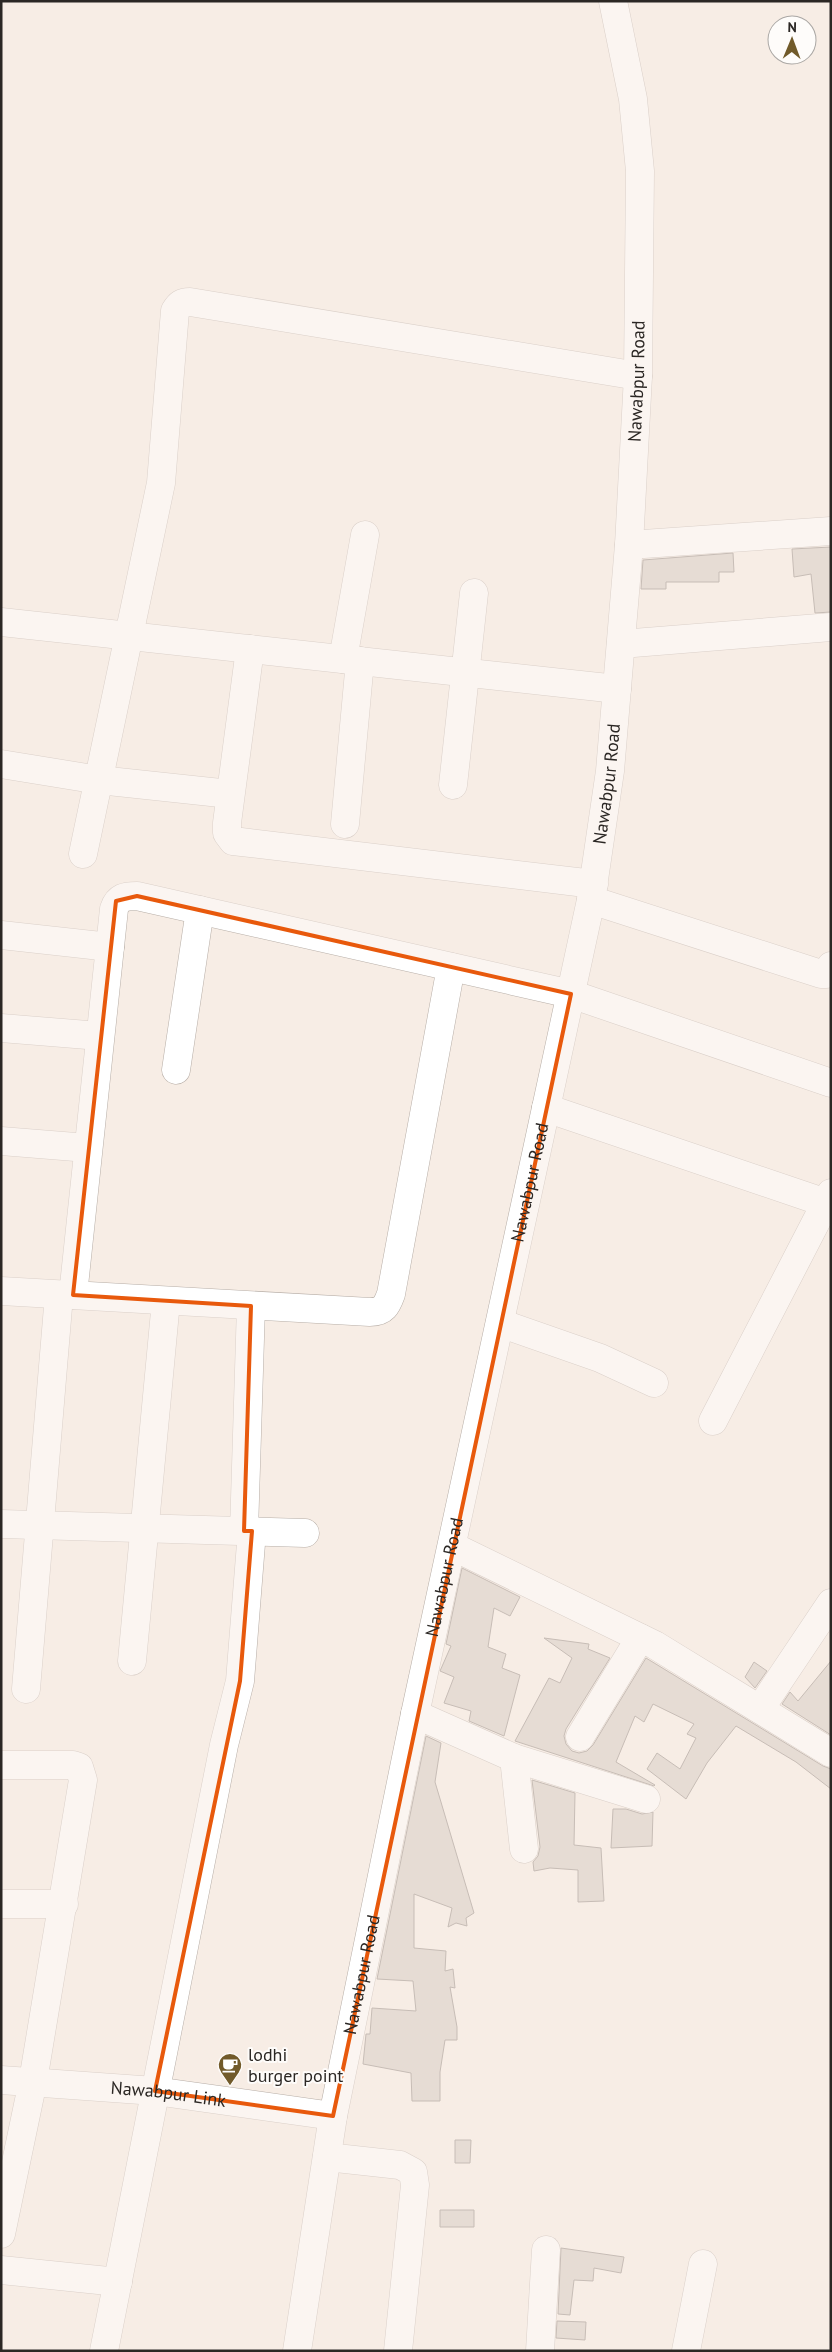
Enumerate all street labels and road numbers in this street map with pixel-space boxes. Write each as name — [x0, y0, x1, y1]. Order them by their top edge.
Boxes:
street label: Nawabpur Road — [623, 320, 650, 442]
street label: Nawabpur Road — [587, 723, 625, 846]
street label: Nawabpur Road — [505, 1120, 554, 1244]
street label: Nawabpur Road — [420, 1515, 468, 1639]
street label: Nawabpur Road — [338, 1913, 385, 2036]
street label: Nawabpur Link — [110, 2076, 228, 2112]

